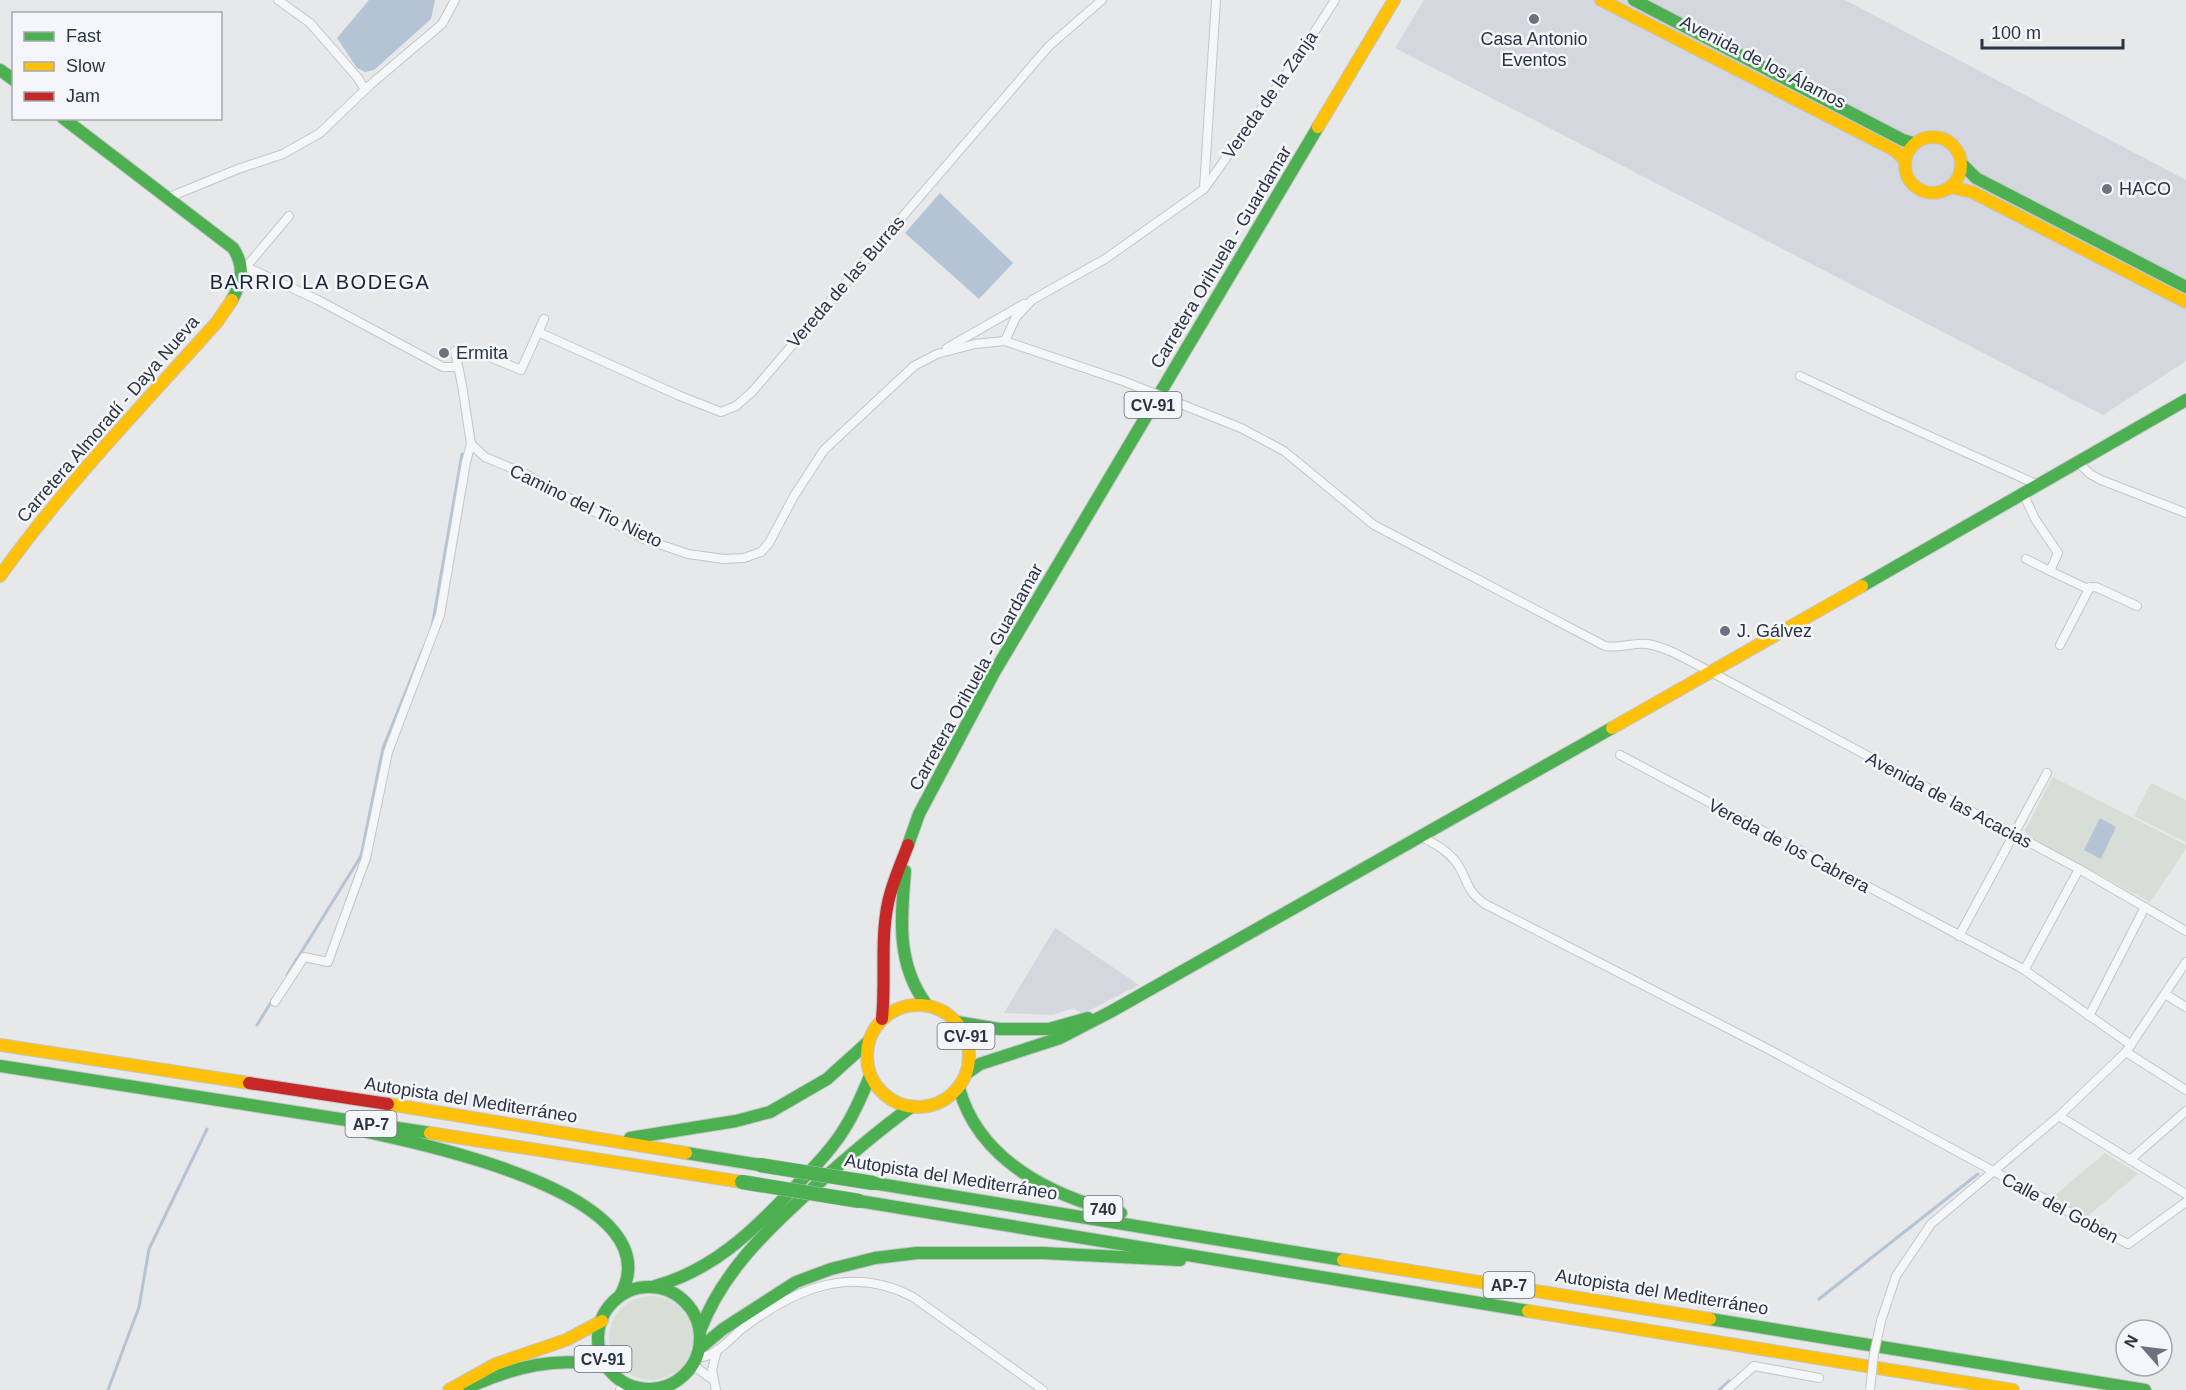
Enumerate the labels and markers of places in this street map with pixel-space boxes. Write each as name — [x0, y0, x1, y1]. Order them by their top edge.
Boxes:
marker: Casa Antonio Eventos — [1527, 12, 1541, 26]
place label: Casa Antonio Eventos — [1480, 29, 1588, 70]
place label: HACO — [2119, 179, 2171, 199]
marker: HACO — [2100, 182, 2114, 196]
place label: Ermita — [456, 343, 509, 363]
marker: Ermita — [437, 346, 451, 360]
place label: J. Gálvez — [1737, 621, 1812, 641]
marker: J. Gálvez — [1718, 624, 1732, 638]

